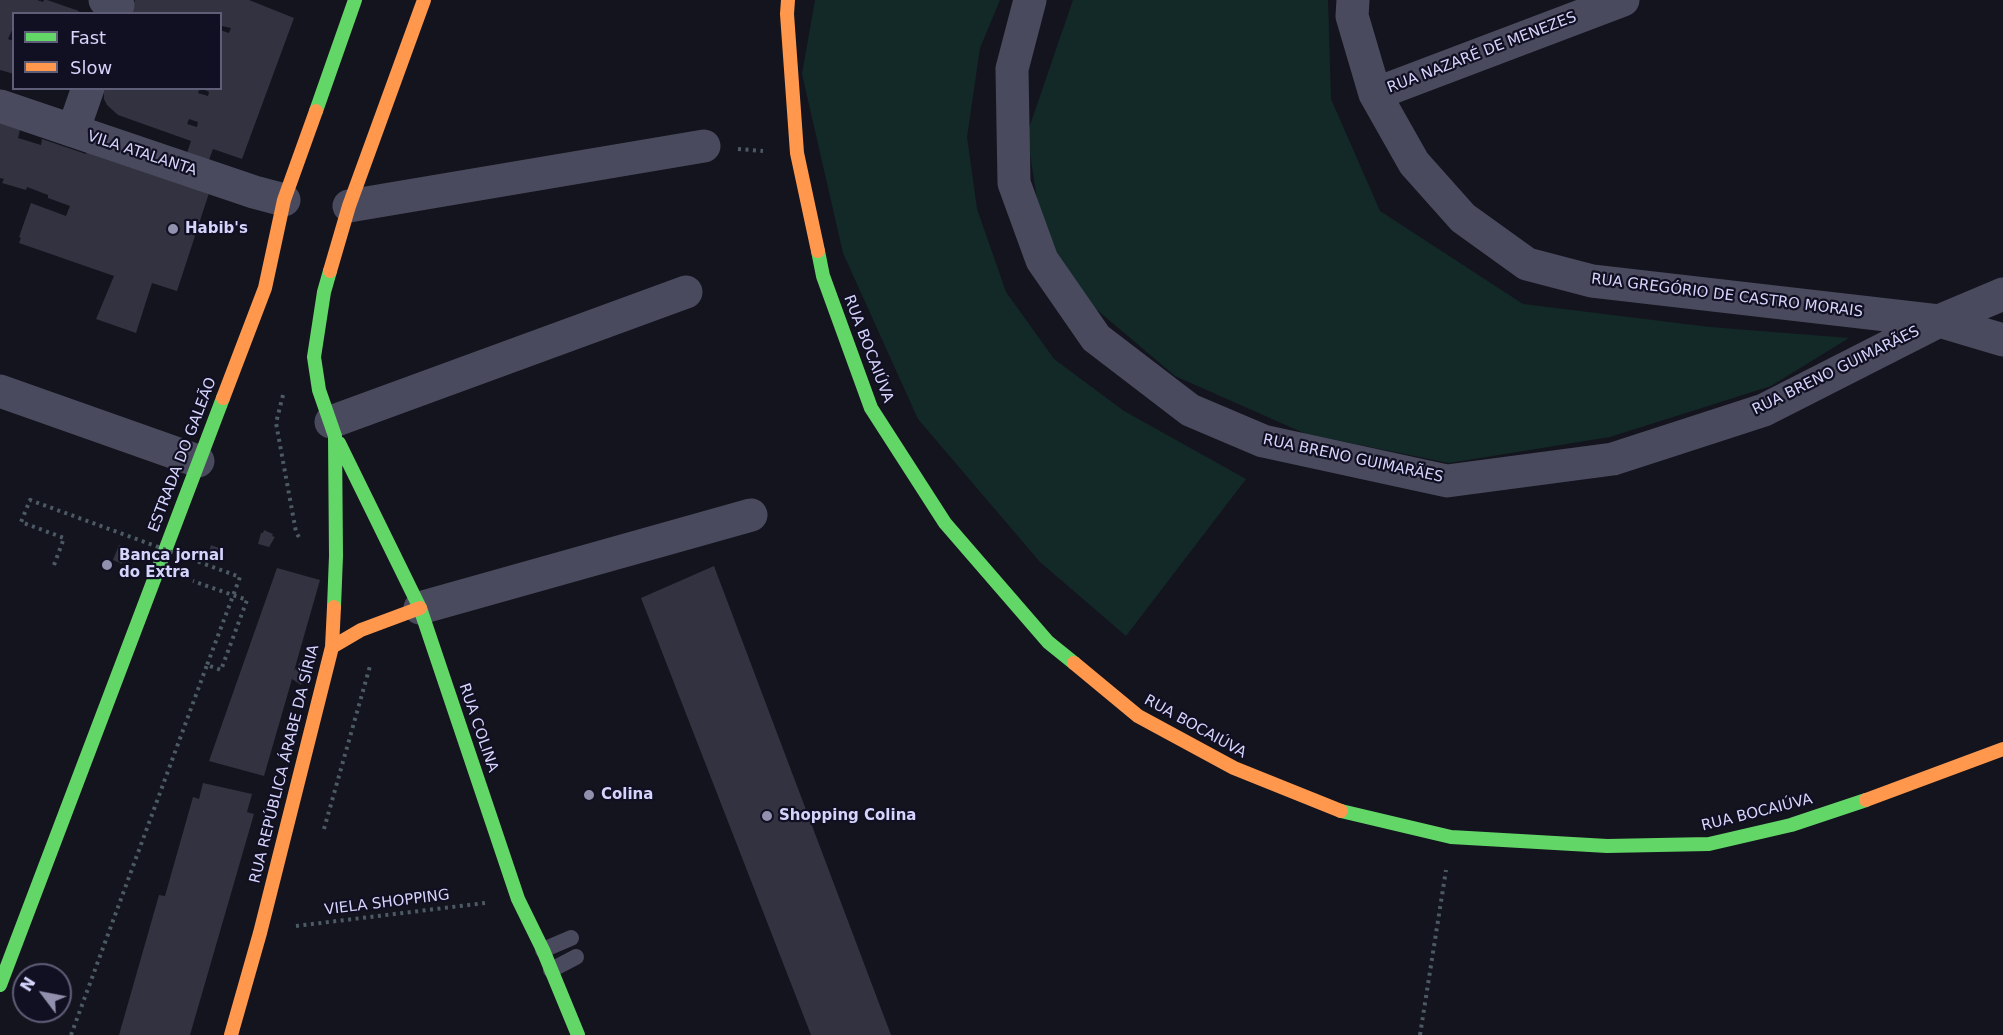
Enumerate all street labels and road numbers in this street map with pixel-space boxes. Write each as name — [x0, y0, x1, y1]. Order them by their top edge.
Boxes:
street label: RUA NAZARÉ DE MENEZES — [1385, 9, 1579, 97]
street label: VILA ATALANTA — [85, 128, 199, 180]
street label: RUA GREGÓRIO DE CASTRO MORAIS — [1590, 270, 1864, 322]
street label: RUA BOCAIÚVA — [839, 293, 897, 405]
street label: RUA BRENO GUIMARÃES — [1749, 323, 1923, 419]
street label: ESTRADA DO GALEÃO — [145, 375, 221, 535]
street label: RUA BRENO GUIMARÃES — [1261, 431, 1445, 487]
street label: RUA REPÚBLICA ÁRABE DA SÍRIA — [247, 643, 323, 885]
street label: RUA COLINA — [454, 681, 502, 775]
street label: RUA BOCAIÚVA — [1141, 692, 1249, 762]
street label: RUA BOCAIÚVA — [1700, 790, 1814, 836]
street label: VIELA SHOPPING — [323, 886, 451, 920]

